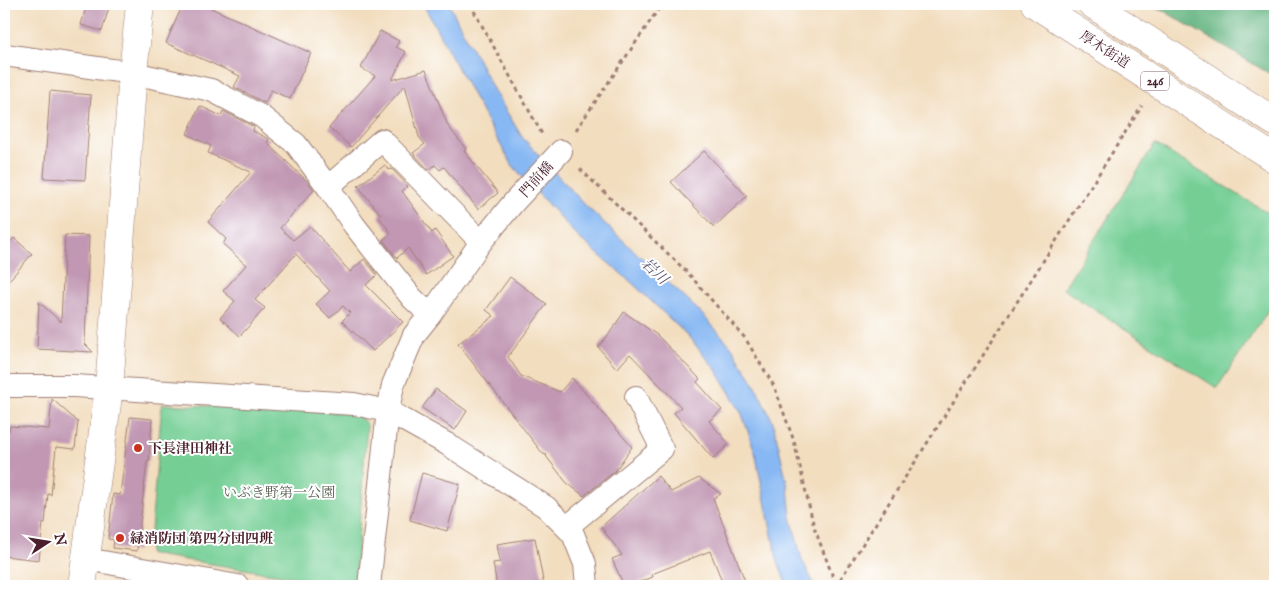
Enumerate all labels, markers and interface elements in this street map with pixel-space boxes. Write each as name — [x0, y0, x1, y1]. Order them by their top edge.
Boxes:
street label: 厚木街道 — [1076, 27, 1133, 73]
road number: 246 — [1141, 72, 1169, 90]
street label: 門前橋 — [516, 158, 557, 201]
water label: 岩川 — [637, 254, 674, 290]
place label: 下長津田神社 — [148, 440, 232, 458]
marker: 下長津田神社 — [132, 442, 144, 454]
park label: いぶき野第一公園 — [223, 484, 335, 502]
north arrow — [22, 518, 72, 568]
place label: 緑消防団 第四分団四班 — [130, 530, 273, 548]
text: N — [49, 531, 70, 547]
marker: 緑消防団 第四分団四班 — [114, 532, 126, 544]

